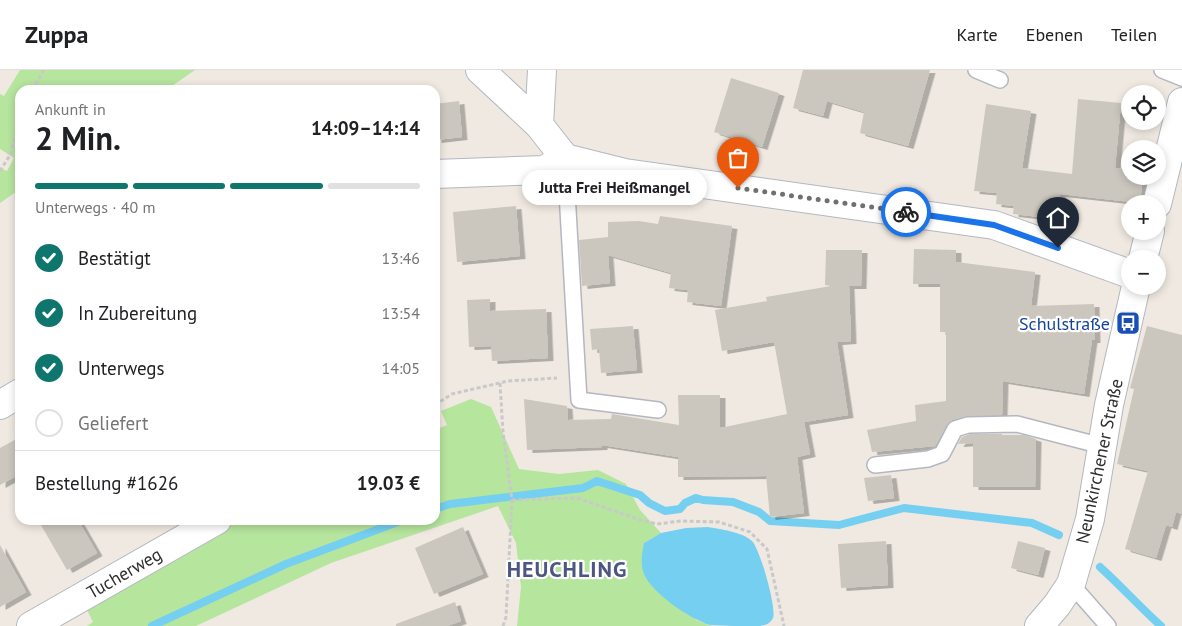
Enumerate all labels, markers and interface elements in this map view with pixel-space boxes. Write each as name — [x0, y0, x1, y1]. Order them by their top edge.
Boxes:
text: Zuppa — [25, 19, 88, 50]
text: Karte — [957, 23, 998, 46]
text: Ebenen — [1026, 23, 1083, 46]
text: Teilen — [1111, 23, 1157, 46]
map controls — [1121, 85, 1166, 295]
button: locate — [1121, 85, 1166, 130]
text: Ankunft in — [35, 99, 106, 119]
text: 14:09–14:14 — [311, 116, 420, 140]
text: 2 Min. — [35, 117, 121, 159]
pin — [717, 137, 759, 188]
button: layers — [1121, 140, 1166, 185]
icon: bag — [724, 144, 752, 172]
callout: Jutta Frei Heißmangel — [523, 170, 708, 206]
text: Jutta Frei Heißmangel — [539, 177, 690, 197]
courier — [881, 187, 931, 237]
button: + — [1121, 195, 1166, 240]
text: Unterwegs · 40 m — [35, 197, 155, 217]
pin — [1037, 197, 1079, 248]
icon: bike — [892, 198, 920, 226]
icon: home — [1044, 204, 1072, 232]
icon: check — [35, 244, 63, 272]
text: Bestätigt — [78, 246, 151, 270]
text: 13:46 — [382, 248, 420, 268]
button: − — [1121, 250, 1166, 295]
icon: check — [35, 299, 63, 327]
text: In Zubereitung — [78, 301, 197, 325]
text: 13:54 — [382, 303, 420, 323]
bus stop icon: Schulstraße — [1115, 310, 1141, 336]
place label: Schulstraße — [1019, 312, 1110, 335]
icon: check — [35, 354, 63, 382]
text: Unterwegs — [78, 356, 165, 380]
text: 14:05 — [382, 358, 420, 378]
street label: Neunkirchener Straße — [1070, 376, 1128, 546]
text: Geliefert — [78, 411, 149, 435]
text: Bestellung #1626 — [35, 471, 178, 495]
text: 19.03 € — [357, 471, 420, 495]
street label: Tucherweg — [82, 542, 166, 604]
district label: HEUCHLING — [507, 555, 627, 583]

